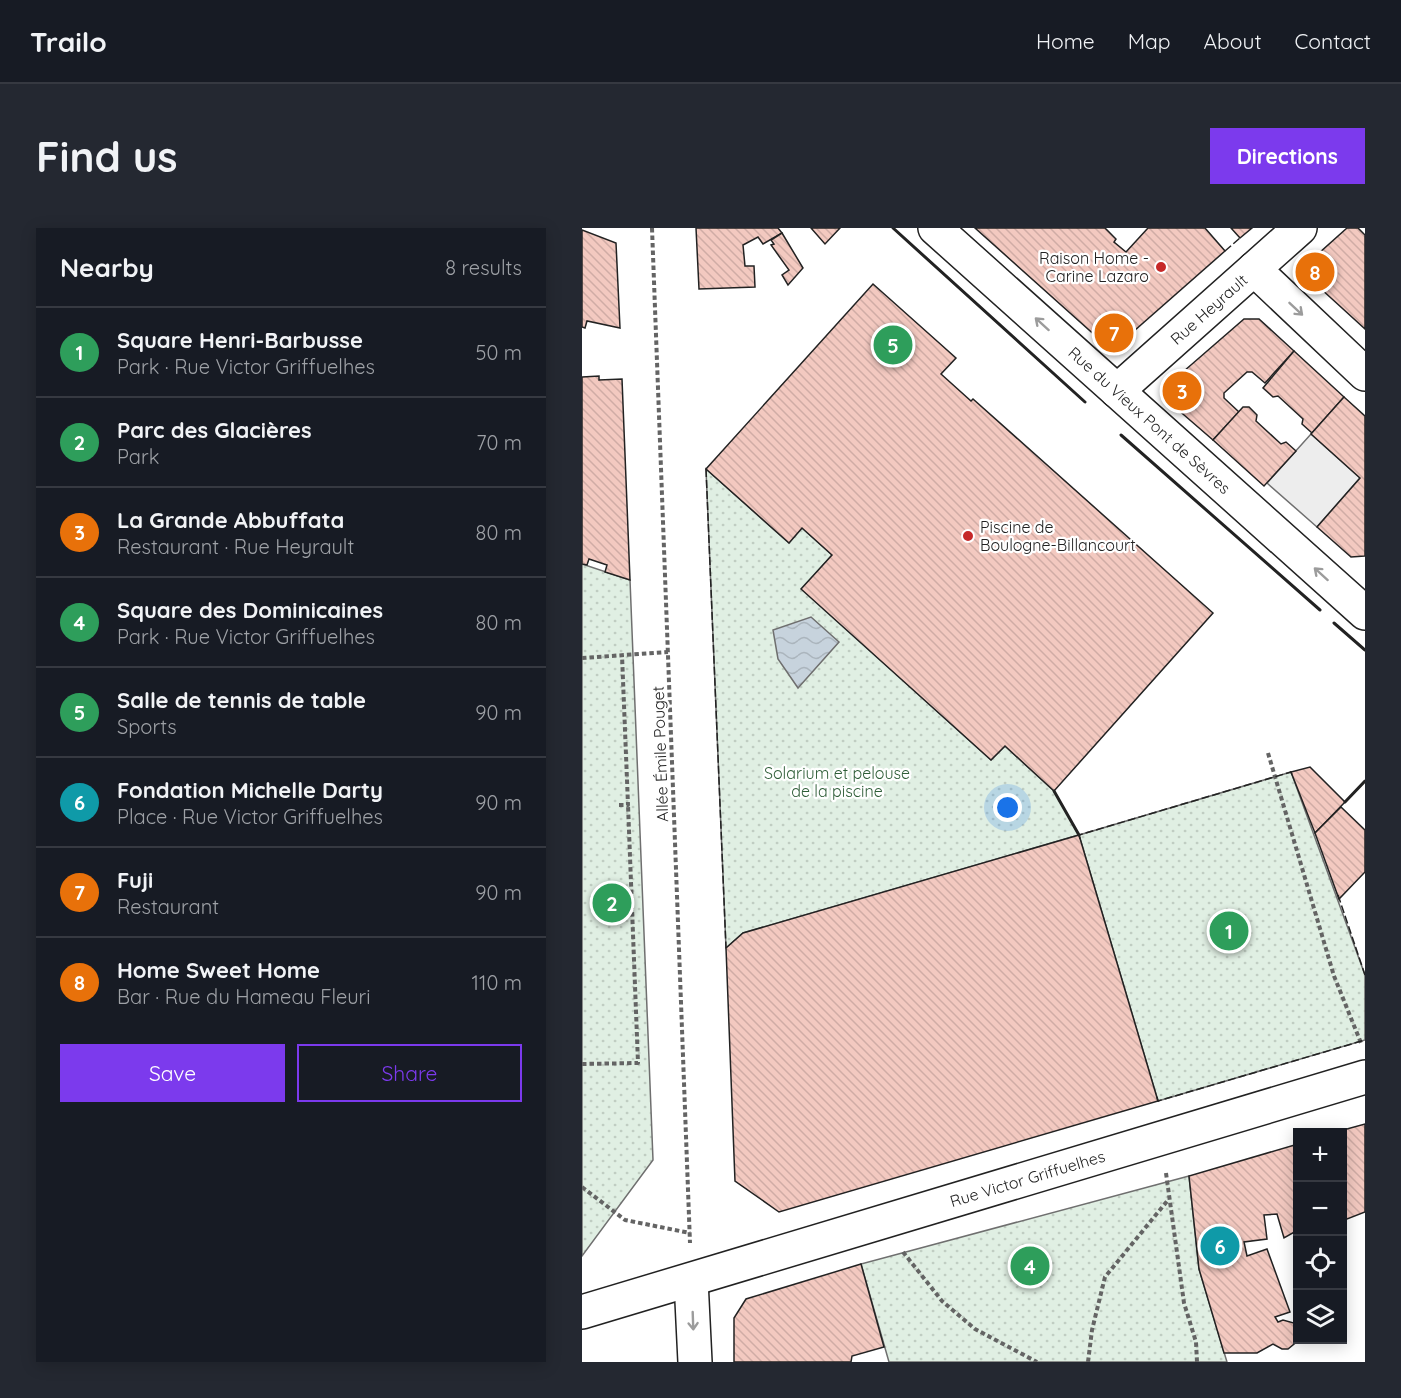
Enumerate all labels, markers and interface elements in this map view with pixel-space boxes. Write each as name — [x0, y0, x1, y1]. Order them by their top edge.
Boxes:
text: Trailo — [30, 24, 107, 59]
text: Home — [1036, 28, 1095, 54]
text: Map — [1128, 28, 1171, 54]
text: About — [1204, 28, 1262, 54]
text: Contact — [1295, 28, 1371, 54]
button: Directions — [1210, 128, 1365, 184]
text: Find us — [36, 130, 178, 183]
place label: Raison Home - Carine Lazaro — [1039, 248, 1149, 286]
pin: 8 — [1296, 250, 1334, 294]
text: Nearby — [60, 251, 154, 284]
text: 8 results — [445, 255, 522, 280]
marker: Raison Home - Carine Lazaro — [1154, 260, 1168, 274]
street label: Rue Heyrault — [1166, 270, 1251, 349]
one-way arrow — [1289, 302, 1304, 316]
pin: 7 — [1094, 310, 1134, 356]
one-way arrow — [1035, 317, 1050, 331]
pin: 5 — [874, 322, 912, 368]
text: Square Henri-Barbusse — [117, 326, 363, 354]
text: 1 — [76, 340, 83, 365]
text: 50 m — [476, 340, 522, 365]
street label: Rue du Vieux Pont de Sèvres — [1064, 342, 1235, 498]
text: Park · Rue Victor Griffuelhes — [117, 354, 375, 379]
pin: 3 — [1162, 368, 1202, 414]
text: Parc des Glacières — [117, 416, 312, 444]
text: 2 — [74, 430, 85, 455]
text: 70 m — [476, 430, 522, 455]
text: Park — [117, 444, 159, 469]
text: La Grande Abbuffata — [117, 506, 344, 534]
place label: Piscine de Boulogne-Billancourt — [980, 517, 1136, 555]
text: 3 — [74, 520, 85, 545]
text: 80 m — [476, 520, 522, 545]
marker: Piscine de Boulogne-Billancourt — [961, 529, 975, 543]
text: Restaurant · Rue Heyrault — [117, 534, 354, 559]
one-way arrow — [1314, 567, 1329, 581]
text: Square des Dominicaines — [117, 596, 383, 624]
text: 4 — [74, 610, 85, 635]
text: 80 m — [476, 610, 522, 635]
text: Park · Rue Victor Griffuelhes — [117, 624, 375, 649]
text: Salle de tennis de table — [117, 686, 366, 714]
street label: Allée Émile Pouget — [648, 686, 672, 822]
text: 5 — [74, 700, 85, 725]
text: 90 m — [475, 700, 522, 725]
text: Sports — [117, 714, 177, 739]
park label: Solarium et pelouse de la piscine — [764, 763, 910, 801]
text: Fondation Michelle Darty — [117, 776, 383, 804]
text: 6 — [74, 790, 85, 815]
text: 90 m — [475, 790, 522, 815]
your location — [993, 793, 1022, 822]
text: Place · Rue Victor Griffuelhes — [117, 804, 383, 829]
text: Fuji — [117, 866, 153, 894]
text: 7 — [74, 880, 85, 905]
text: 90 m — [475, 880, 522, 905]
pin: 2 — [592, 880, 632, 926]
text: Restaurant — [117, 894, 219, 919]
pin: 1 — [1210, 908, 1248, 954]
text: Home Sweet Home — [117, 956, 320, 984]
text: 8 — [74, 970, 85, 995]
text: 110 m — [472, 970, 522, 995]
text: Bar · Rue du Hameau Fleuri — [117, 984, 371, 1009]
button: Save — [60, 1044, 285, 1102]
button: Share — [297, 1044, 522, 1102]
map controls — [1293, 1128, 1347, 1344]
button: + — [1293, 1128, 1347, 1182]
street label: Rue Victor Griffuelhes — [947, 1146, 1107, 1211]
button: − — [1293, 1182, 1347, 1236]
pin: 6 — [1200, 1224, 1240, 1268]
button: locate — [1293, 1236, 1347, 1290]
pin: 4 — [1010, 1244, 1050, 1288]
button: layers — [1293, 1290, 1347, 1344]
one-way arrow — [687, 1310, 699, 1330]

